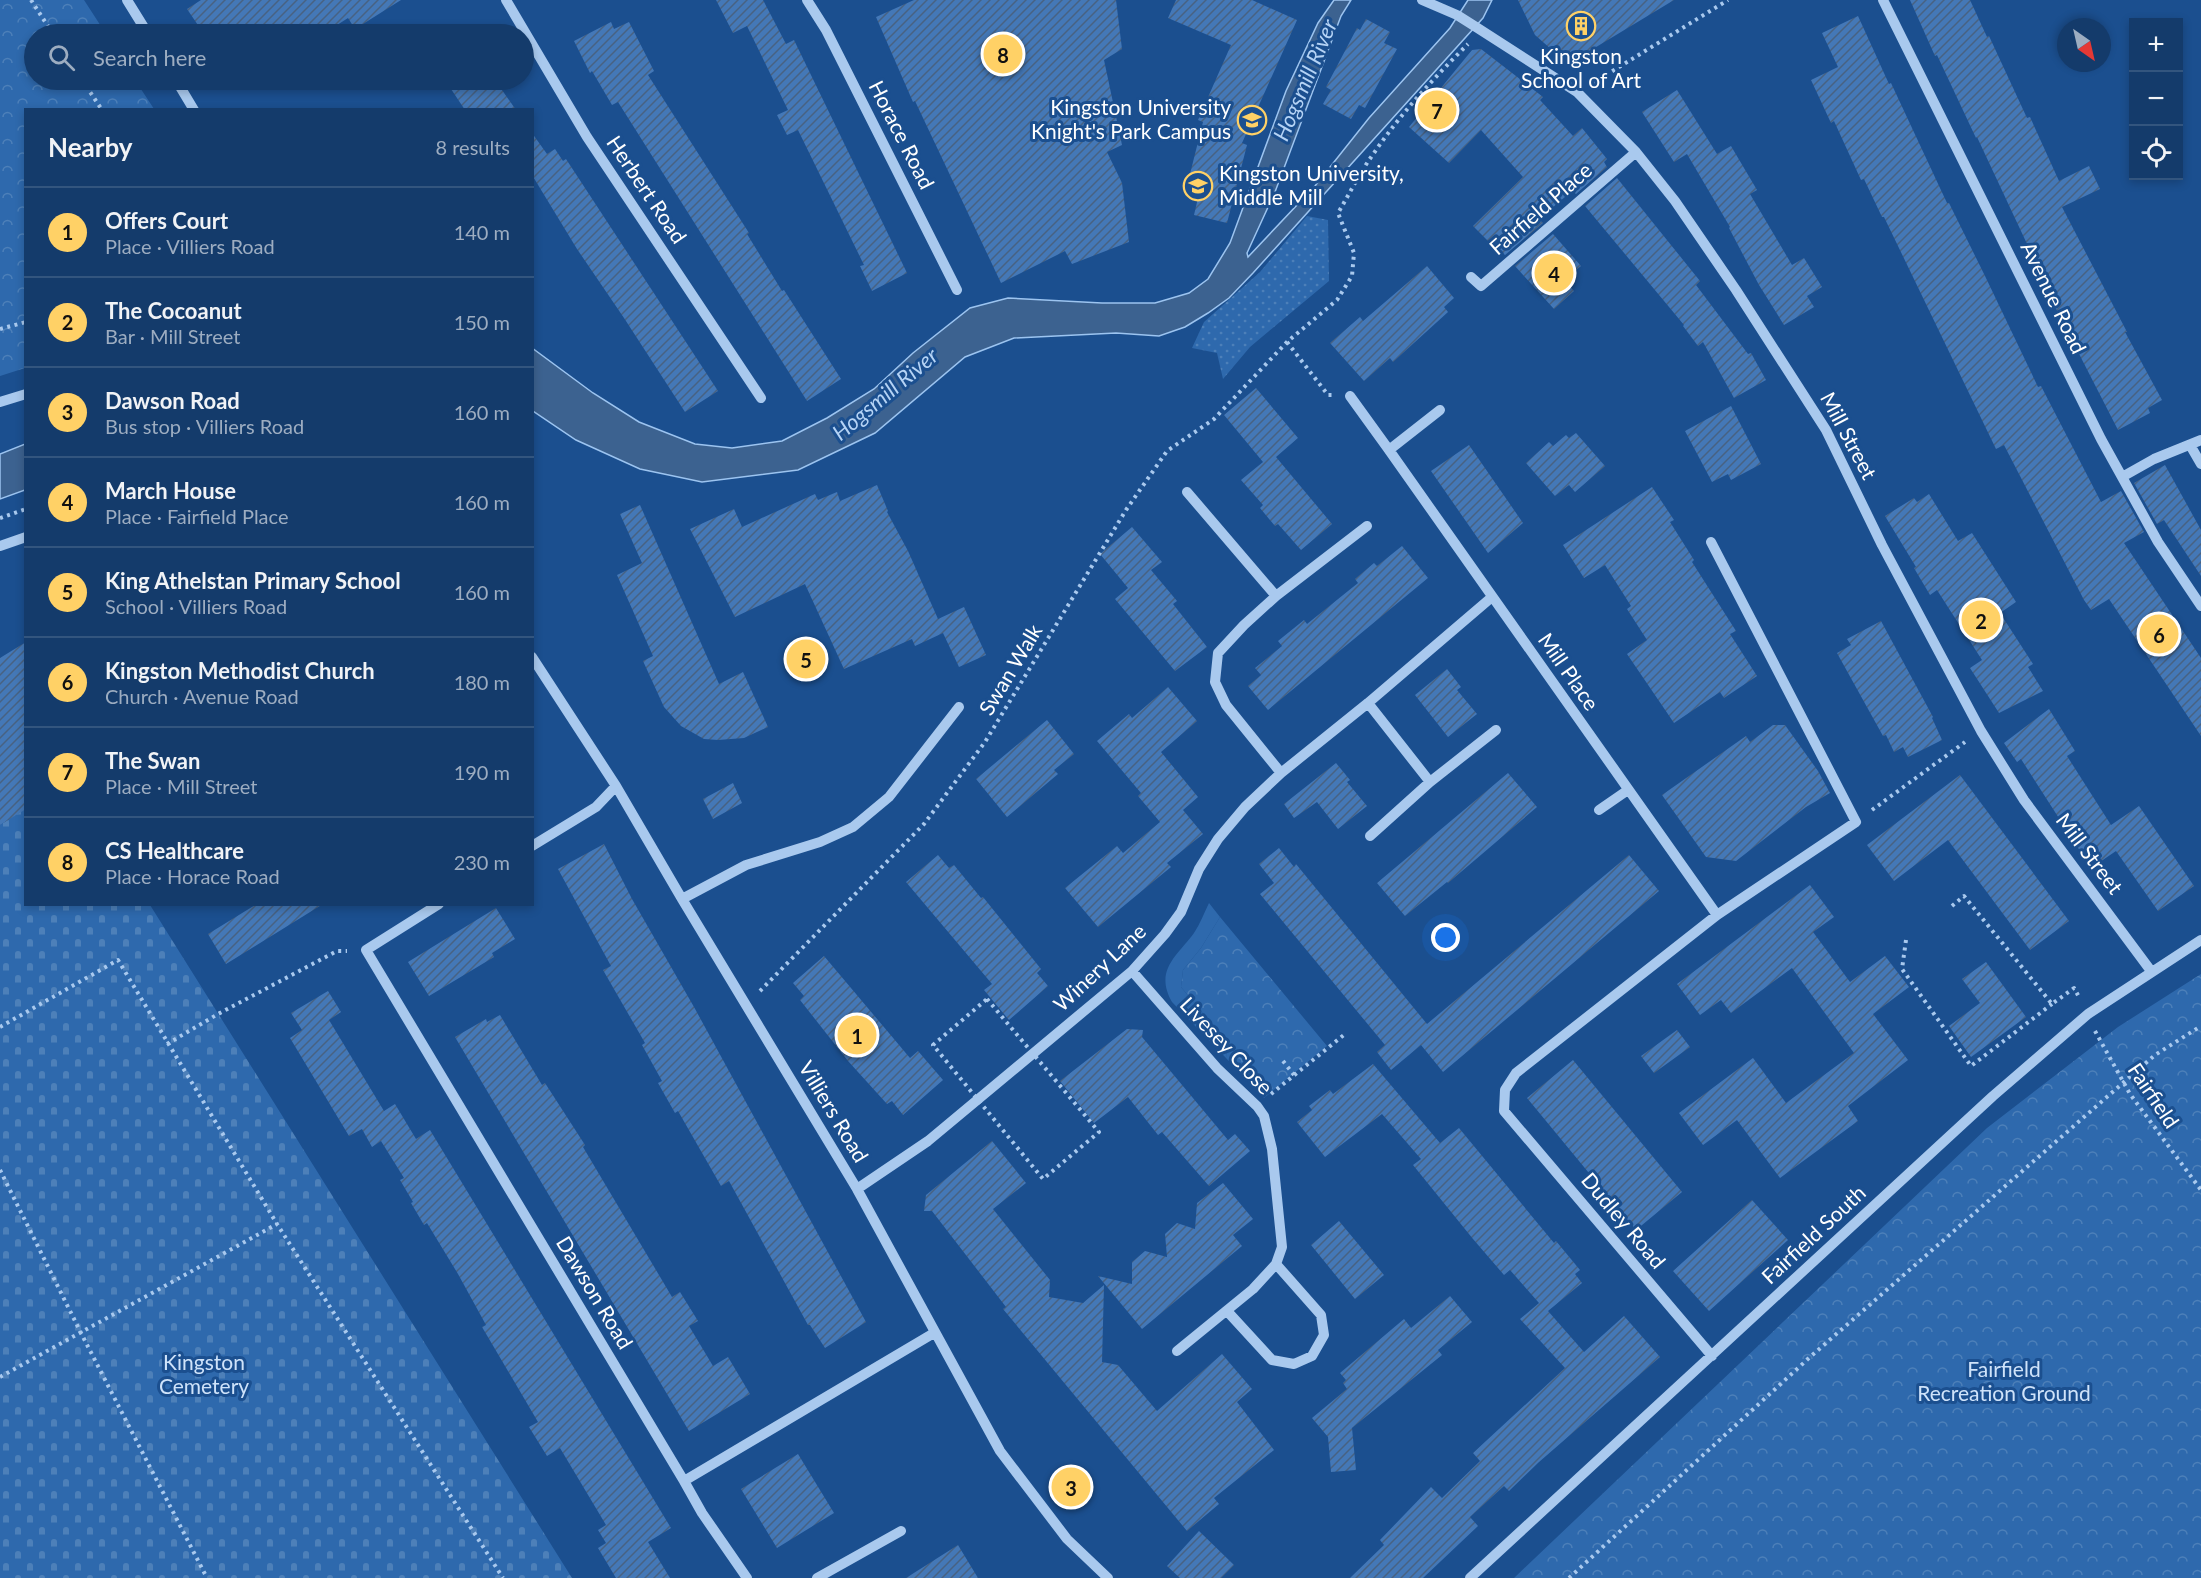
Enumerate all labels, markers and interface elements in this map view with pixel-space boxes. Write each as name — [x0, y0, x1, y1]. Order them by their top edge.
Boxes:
building icon: Kingston School of Art — [1565, 10, 1597, 42]
water label: Hogsmill River — [1267, 14, 1342, 145]
north arrow — [2057, 18, 2111, 72]
map controls — [2129, 18, 2183, 180]
button: + — [2129, 18, 2183, 72]
search box — [24, 24, 534, 90]
pin: 8 — [984, 32, 1022, 76]
icon: search — [45, 41, 78, 74]
place label: Kingston School of Art — [1521, 43, 1641, 92]
text: Search here — [93, 44, 206, 71]
button: − — [2129, 72, 2183, 126]
street label: Horace Road — [864, 76, 940, 193]
pin: 7 — [1418, 88, 1456, 132]
place label: Kingston University Knight's Park Campus — [1031, 94, 1231, 143]
school or university icon: Kingston University Knight's Park Campus — [1236, 104, 1268, 136]
button: locate — [2129, 126, 2183, 180]
text: Nearby — [48, 131, 133, 163]
street label: Herbert Road — [602, 131, 692, 248]
text: 8 results — [435, 135, 510, 159]
street label: Fairfield Place — [1484, 157, 1596, 259]
place label: Kingston University, Middle Mill — [1219, 160, 1404, 209]
school or university icon: Kingston University, Middle Mill — [1182, 170, 1214, 202]
text: Offers Court — [105, 207, 228, 234]
text: 1 — [62, 220, 73, 244]
text: 140 m — [454, 220, 510, 244]
text: Place · Villiers Road — [105, 234, 275, 258]
street label: Avenue Road — [2016, 237, 2092, 357]
pin: 4 — [1534, 250, 1574, 296]
text: The Cocoanut — [105, 297, 242, 324]
text: 2 — [62, 310, 73, 334]
text: 150 m — [454, 310, 510, 334]
text: Bar · Mill Street — [105, 324, 240, 348]
water label: Hogsmill River — [826, 341, 943, 446]
text: Dawson Road — [105, 387, 240, 414]
street label: Mill Street — [1816, 388, 1883, 484]
text: 3 — [62, 400, 73, 424]
text: 160 m — [454, 400, 510, 424]
text: Bus stop · Villiers Road — [105, 414, 304, 438]
text: March House — [105, 477, 236, 504]
text: 4 — [62, 490, 73, 514]
text: 160 m — [454, 490, 510, 514]
text: Place · Fairfield Place — [105, 504, 288, 528]
text: King Athelstan Primary School — [105, 567, 401, 594]
text: 5 — [62, 580, 73, 604]
text: 160 m — [454, 580, 510, 604]
text: School · Villiers Road — [105, 594, 287, 618]
pin: 2 — [1962, 598, 2000, 642]
pin: 6 — [2140, 612, 2178, 656]
street label: Swan Walk — [973, 619, 1047, 719]
street label: Mill Place — [1534, 628, 1605, 715]
pin: 5 — [786, 636, 826, 682]
text: Kingston Methodist Church — [105, 657, 375, 684]
text: 6 — [62, 670, 73, 694]
text: 180 m — [454, 670, 510, 694]
text: Church · Avenue Road — [105, 684, 299, 708]
text: The Swan — [105, 747, 200, 774]
text: 7 — [62, 760, 73, 784]
text: 190 m — [454, 760, 510, 784]
text: Place · Mill Street — [105, 774, 257, 798]
street label: Mill Street — [2052, 808, 2129, 899]
text: CS Healthcare — [105, 837, 244, 864]
text: 8 — [62, 850, 73, 874]
text: 230 m — [454, 850, 510, 874]
text: Place · Horace Road — [105, 864, 280, 888]
street label: Winery Lane — [1048, 918, 1150, 1016]
your location — [1431, 923, 1460, 952]
street label: Livesey Close — [1176, 991, 1279, 1099]
pin: 1 — [838, 1012, 876, 1058]
street label: Villiers Road — [794, 1056, 874, 1166]
street label: Fairfield — [2123, 1058, 2185, 1133]
street label: Dudley Road — [1577, 1167, 1671, 1273]
street label: Fairfield South — [1756, 1179, 1870, 1288]
street label: Dawson Road — [552, 1231, 639, 1353]
park label: Kingston Cemetery — [159, 1349, 249, 1398]
park label: Fairfield Recreation Ground — [1917, 1356, 2091, 1405]
pin: 3 — [1052, 1464, 1090, 1510]

